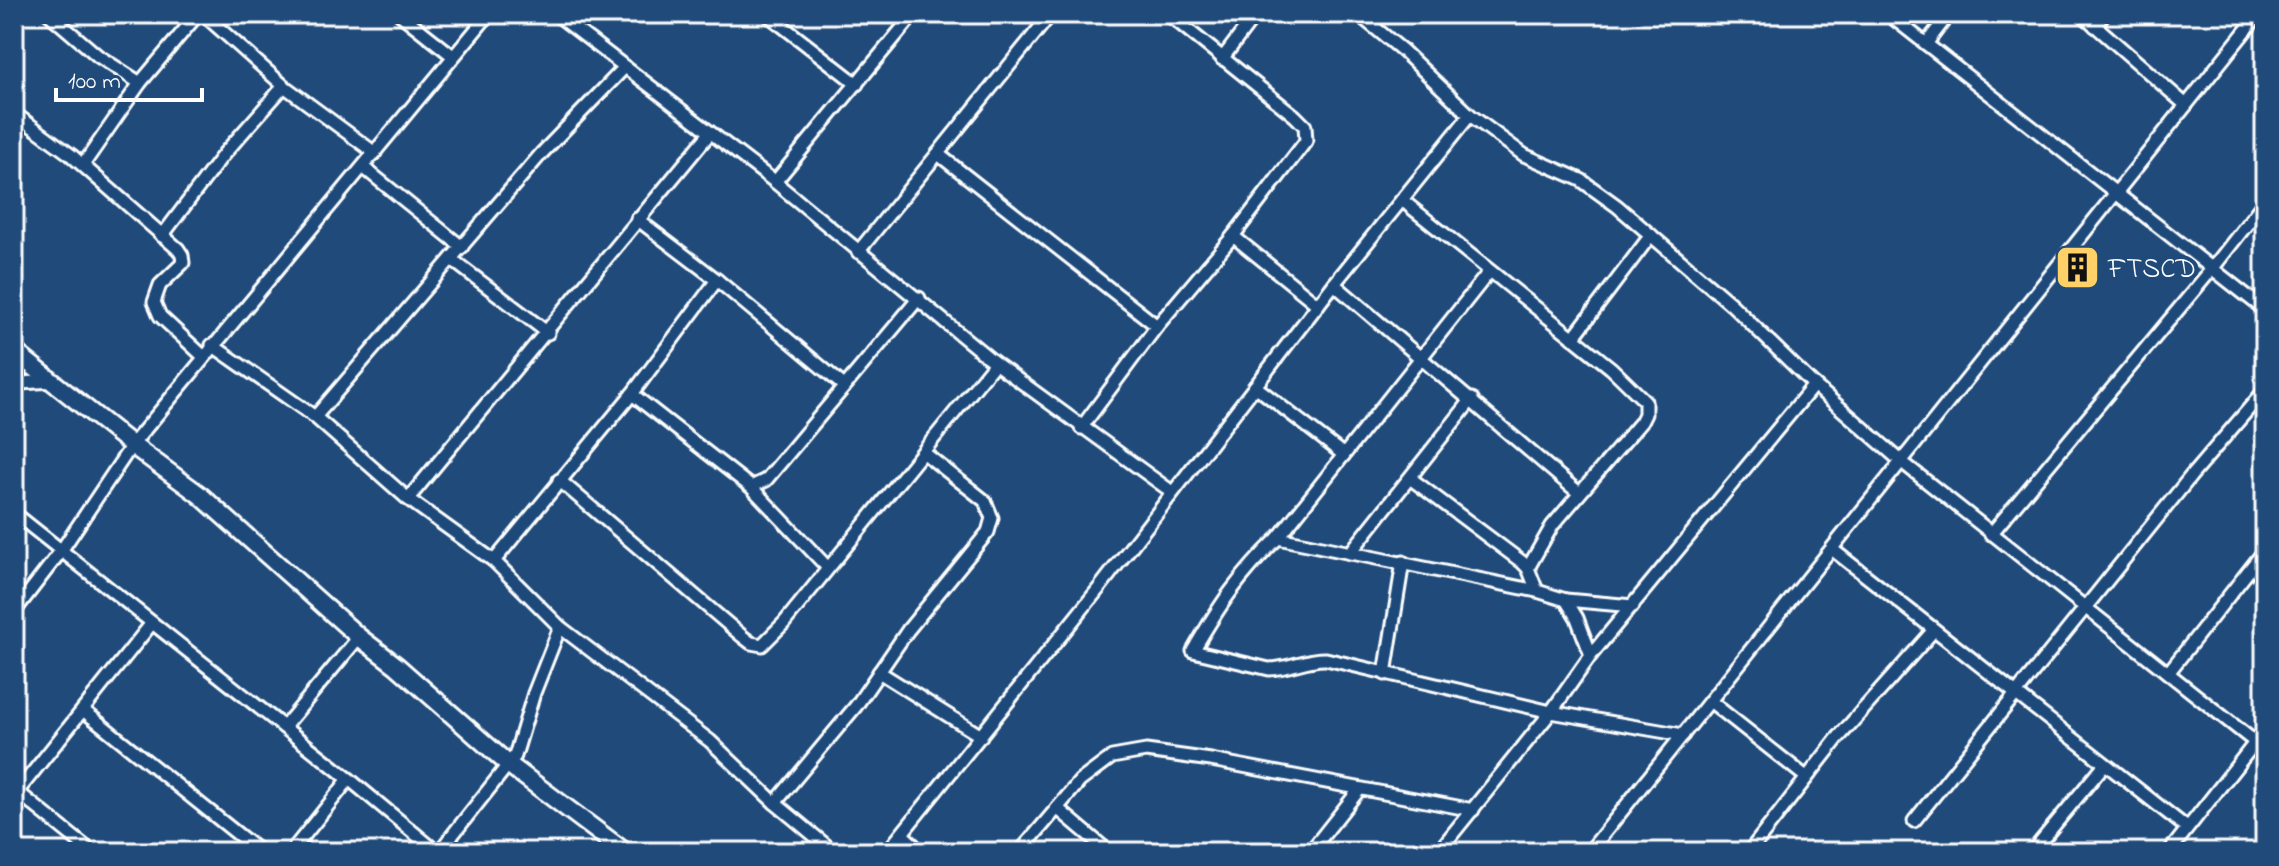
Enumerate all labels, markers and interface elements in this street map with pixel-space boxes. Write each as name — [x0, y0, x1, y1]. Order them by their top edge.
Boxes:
scale bar — [56, 52, 202, 102]
text: 100 m — [68, 65, 121, 100]
building icon: FTSCD — [2053, 243, 2101, 291]
place label: FTSCD — [2107, 250, 2196, 291]

